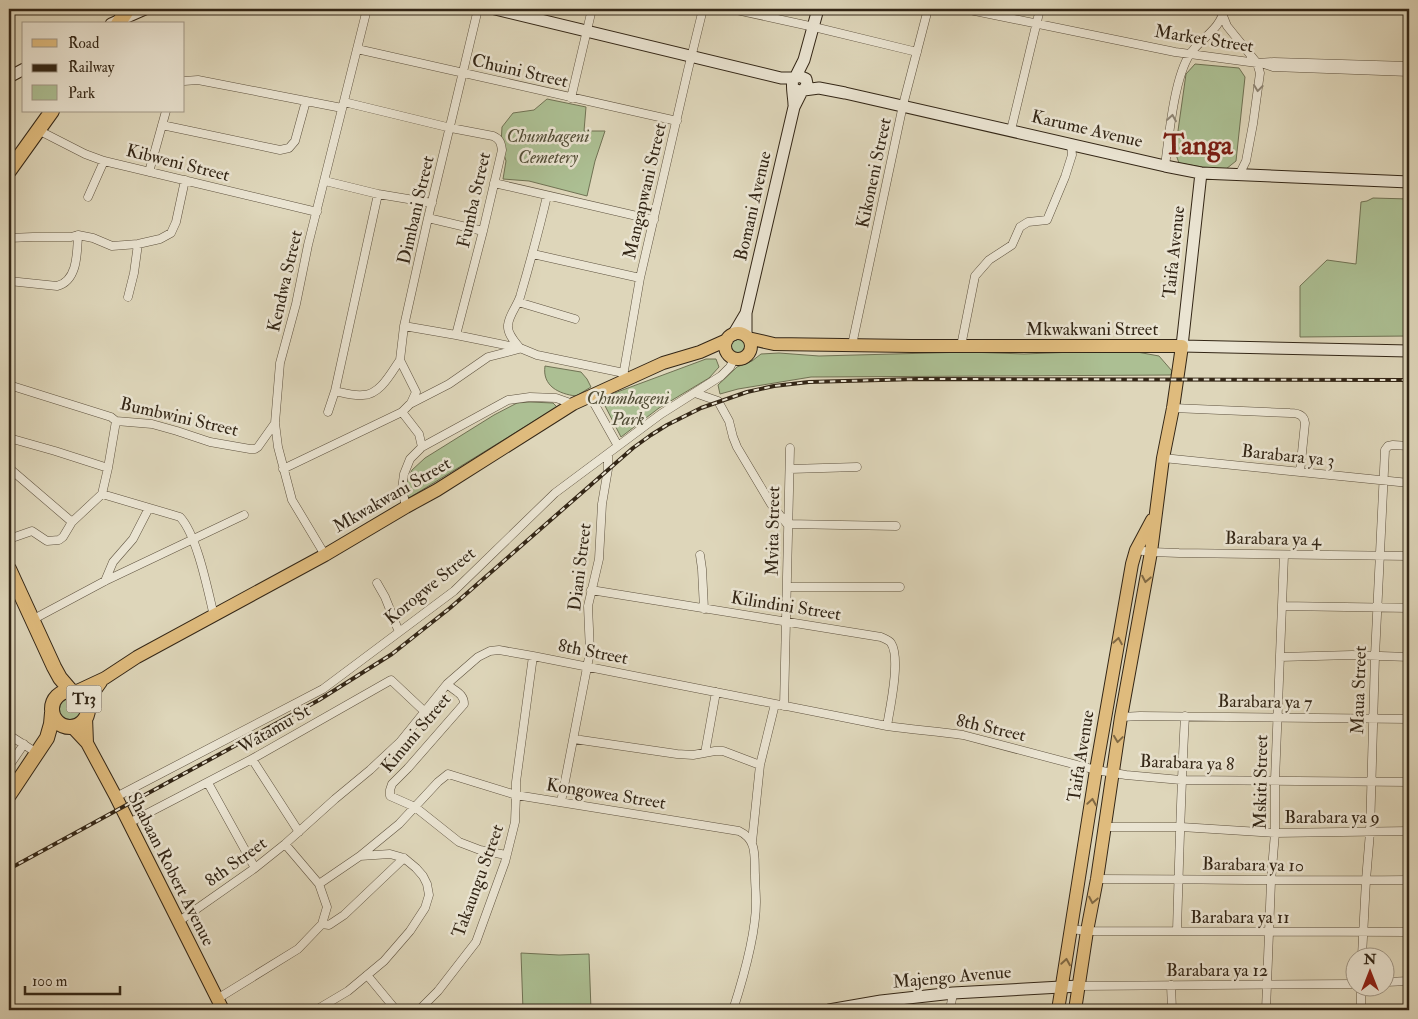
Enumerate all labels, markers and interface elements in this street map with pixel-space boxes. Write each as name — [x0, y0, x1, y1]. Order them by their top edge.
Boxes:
street label: Market Street — [1153, 20, 1255, 58]
legend — [22, 22, 185, 112]
text: Road — [68, 34, 100, 53]
street label: Chuini Street — [470, 49, 570, 93]
text: Railway — [68, 58, 115, 77]
text: Park — [68, 84, 95, 103]
one-way arrow — [1253, 84, 1263, 93]
street label: Karume Avenue — [1029, 105, 1145, 153]
one-way arrow — [1167, 113, 1177, 122]
street label: Kikoneni Street — [851, 115, 897, 230]
street label: Mangapwani Street — [618, 121, 672, 261]
park label: Chumbageni Cemetery — [507, 125, 589, 169]
district label: Tanga — [1163, 128, 1234, 163]
street label: Kibweni Street — [124, 139, 232, 187]
street label: Bomani Avenue — [729, 148, 777, 263]
street label: Fumba Street — [452, 150, 496, 250]
street label: Dimbani Street — [392, 153, 440, 267]
street label: Taifa Avenue — [1158, 204, 1190, 299]
street label: Kendwa Street — [262, 228, 308, 334]
street label: Mkwakwani Street — [1026, 318, 1158, 341]
park label: Chumbageni Park — [587, 387, 669, 431]
street label: Bumbwini Street — [118, 392, 241, 442]
street label: Barabara ya 3 — [1240, 440, 1336, 472]
street label: Mkwakwani Street — [329, 452, 455, 538]
street label: Mvita Street — [761, 486, 785, 576]
street label: Diani Street — [563, 522, 597, 612]
street label: Barabara ya 4 — [1225, 527, 1323, 551]
street label: Korogwe Street — [380, 542, 480, 630]
one-way arrow — [1141, 574, 1151, 583]
street label: Kilindini Street — [729, 586, 843, 626]
street label: 8th Street — [556, 634, 630, 670]
one-way arrow — [1113, 637, 1123, 646]
street label: Maua Street — [1346, 645, 1372, 735]
road number: T13 — [66, 686, 102, 712]
street label: Kinuni Street — [376, 688, 456, 778]
street label: Barabara ya 7 — [1217, 690, 1313, 714]
street label: Watamu St — [233, 699, 315, 759]
street label: Taifa Avenue — [1062, 708, 1100, 804]
street label: 8th Street — [954, 709, 1028, 747]
street label: Mskiti Street — [1249, 734, 1273, 829]
one-way arrow — [1113, 735, 1124, 743]
street label: Barabara ya 8 — [1139, 750, 1235, 776]
street label: Kongowea Street — [545, 773, 668, 815]
street label: Shabaan Robert Avenue — [122, 788, 220, 950]
one-way arrow — [1086, 797, 1096, 806]
street label: Barabara ya 9 — [1284, 806, 1380, 829]
street label: Takaungu Street — [447, 821, 509, 941]
street label: 8th Street — [201, 832, 272, 892]
street label: Barabara ya 10 — [1202, 853, 1304, 877]
one-way arrow — [1089, 895, 1099, 904]
street label: Barabara ya 11 — [1190, 906, 1290, 929]
north arrow — [1346, 946, 1396, 996]
text: N — [1363, 951, 1377, 968]
one-way arrow — [1060, 958, 1070, 966]
street label: Barabara ya 12 — [1166, 959, 1268, 982]
street label: Majengo Avenue — [892, 960, 1013, 994]
scale bar — [25, 964, 120, 996]
text: 100 m — [32, 972, 68, 991]

